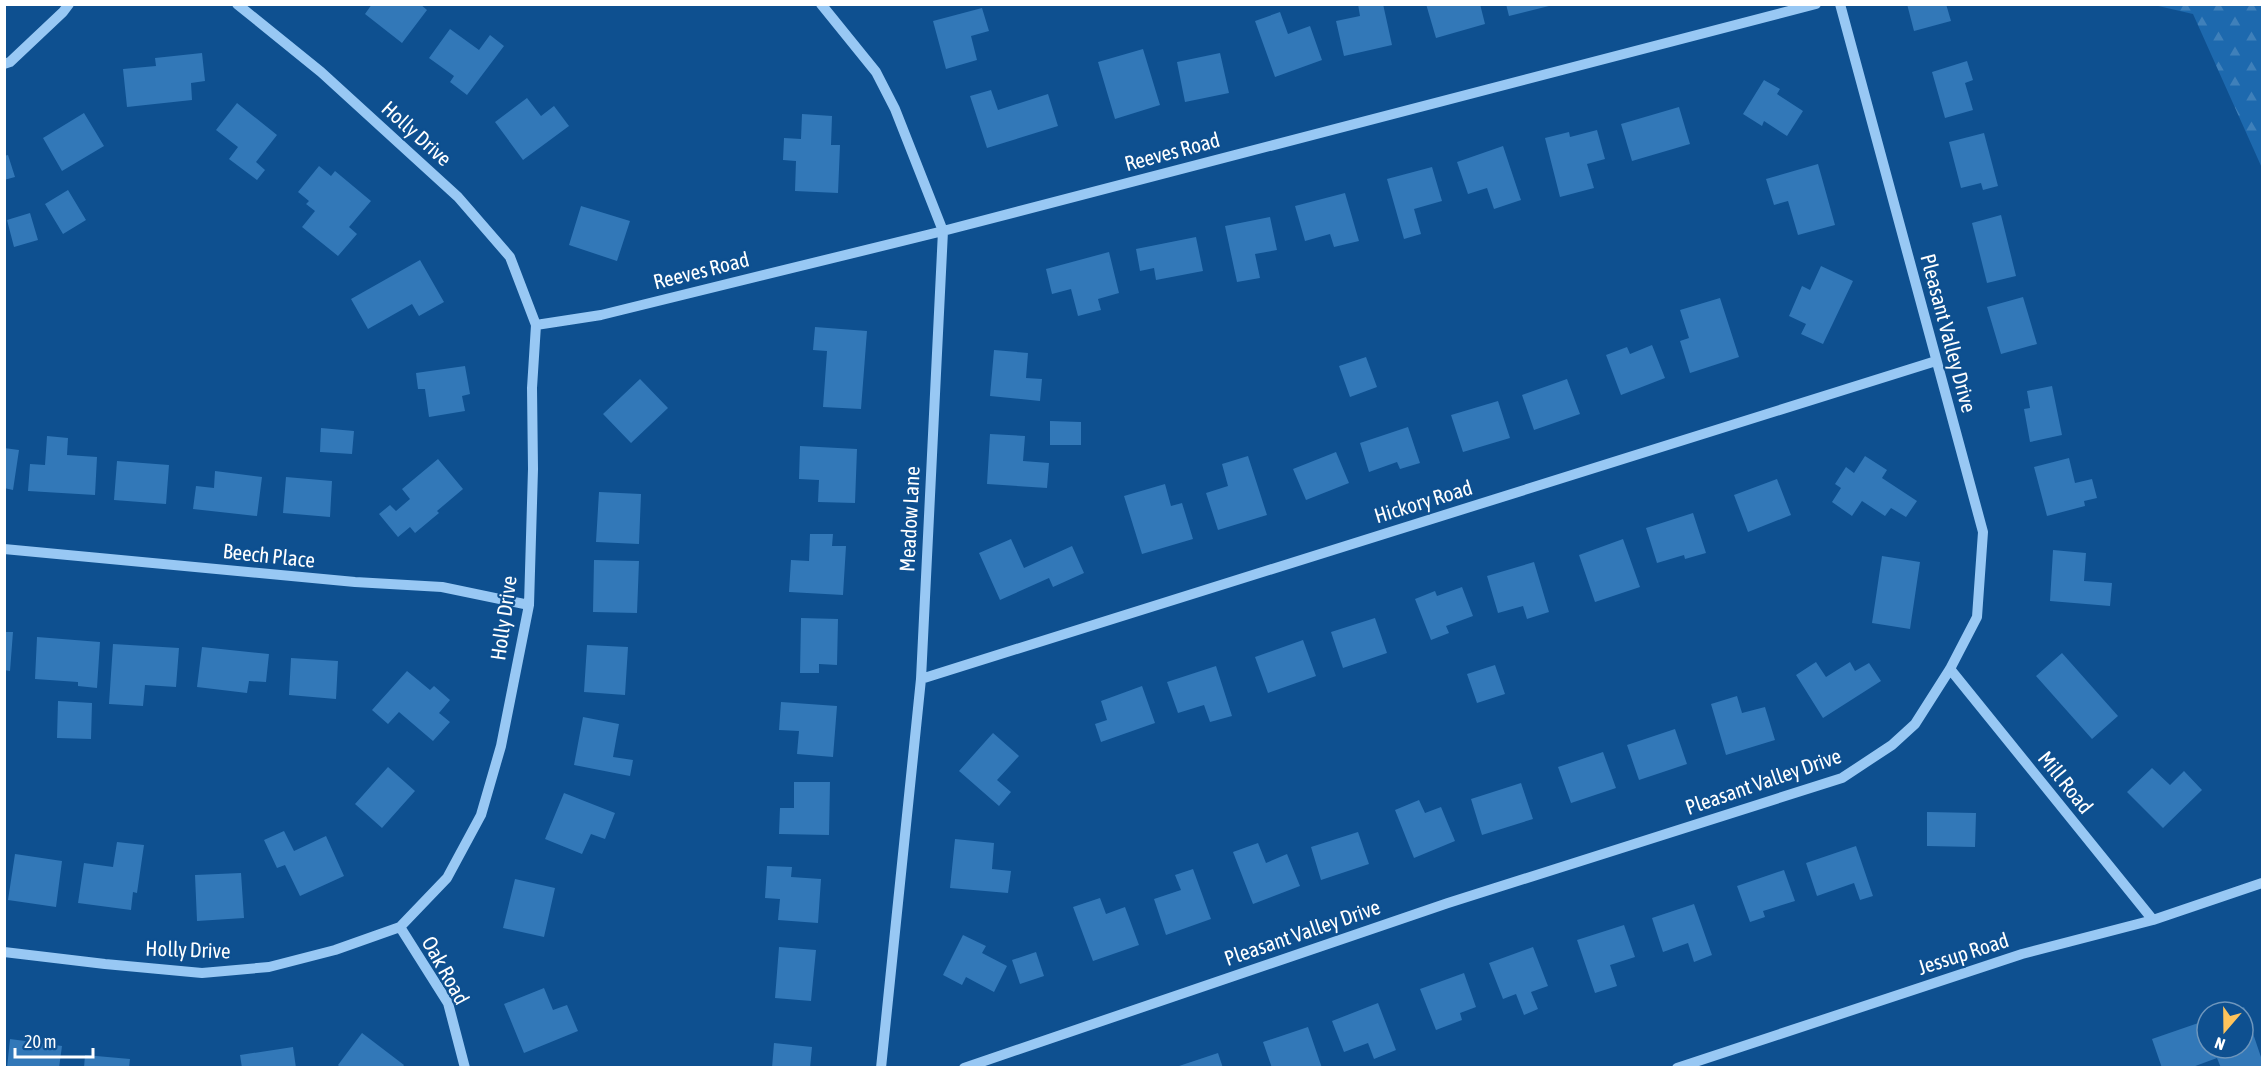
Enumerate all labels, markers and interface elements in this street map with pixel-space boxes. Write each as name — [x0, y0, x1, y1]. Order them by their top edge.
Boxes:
street label: Holly Drive — [377, 96, 457, 170]
street label: Reeves Road — [1122, 127, 1222, 175]
street label: Reeves Road — [651, 247, 751, 293]
street label: Pleasant Valley Drive — [1916, 251, 1982, 415]
street label: Meadow Lane — [894, 465, 924, 573]
street label: Hickory Road — [1371, 475, 1475, 527]
street label: Beech Place — [222, 538, 316, 572]
street label: Holly Drive — [485, 574, 521, 662]
street label: Pleasant Valley Drive — [1682, 743, 1844, 819]
street label: Mill Road — [2034, 746, 2098, 818]
street label: Pleasant Valley Drive — [1221, 894, 1383, 970]
street label: Jessup Road — [1915, 927, 2011, 979]
street label: Oak Road — [418, 932, 474, 1008]
street label: Holly Drive — [145, 936, 231, 962]
north arrow — [2195, 1000, 2255, 1060]
scale bar — [15, 1021, 93, 1059]
text: 20 m — [24, 1031, 56, 1052]
text: N — [2212, 1034, 2227, 1054]

